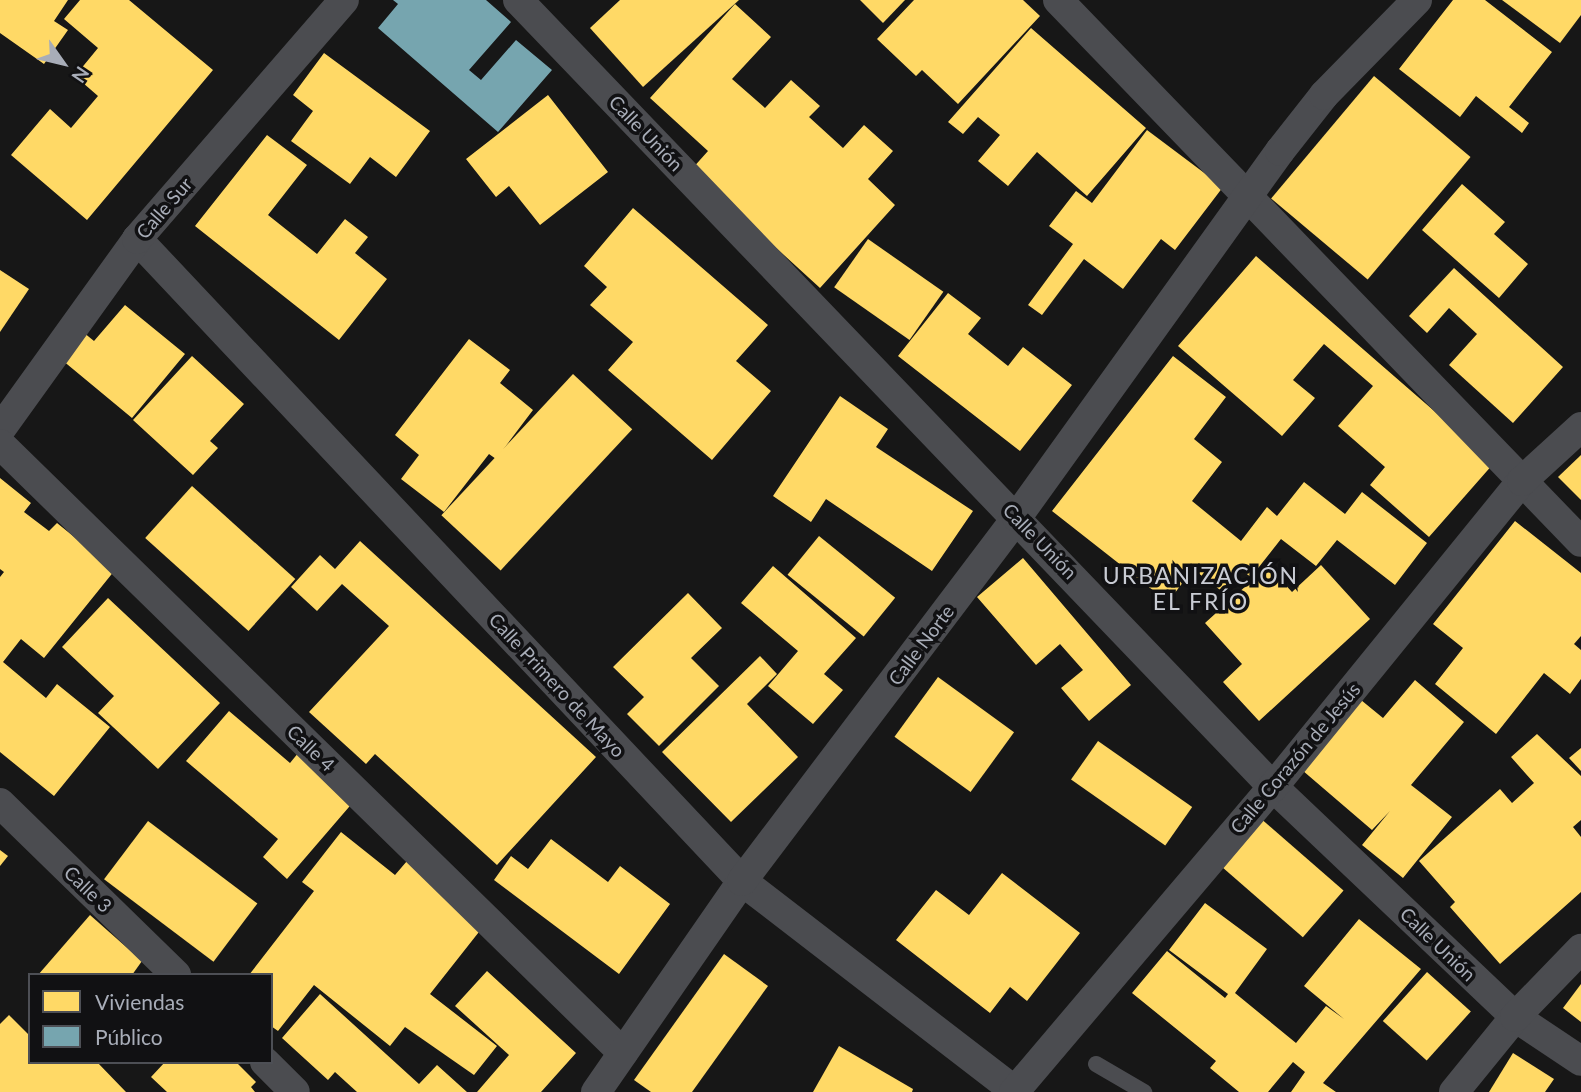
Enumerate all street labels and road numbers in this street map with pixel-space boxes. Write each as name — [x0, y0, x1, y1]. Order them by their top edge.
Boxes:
street label: Calle Unión — [604, 90, 688, 176]
street label: Calle Sur — [131, 173, 197, 243]
street label: Calle Unión — [998, 498, 1082, 584]
street label: Calle Norte — [883, 600, 959, 690]
street label: Calle Primero de Mayo — [484, 608, 630, 762]
street label: Calle Corazón de Jesús — [1225, 678, 1365, 838]
street label: Calle 4 — [283, 720, 339, 776]
street label: Calle 3 — [60, 861, 116, 917]
street label: Calle Unión — [1395, 902, 1481, 986]

